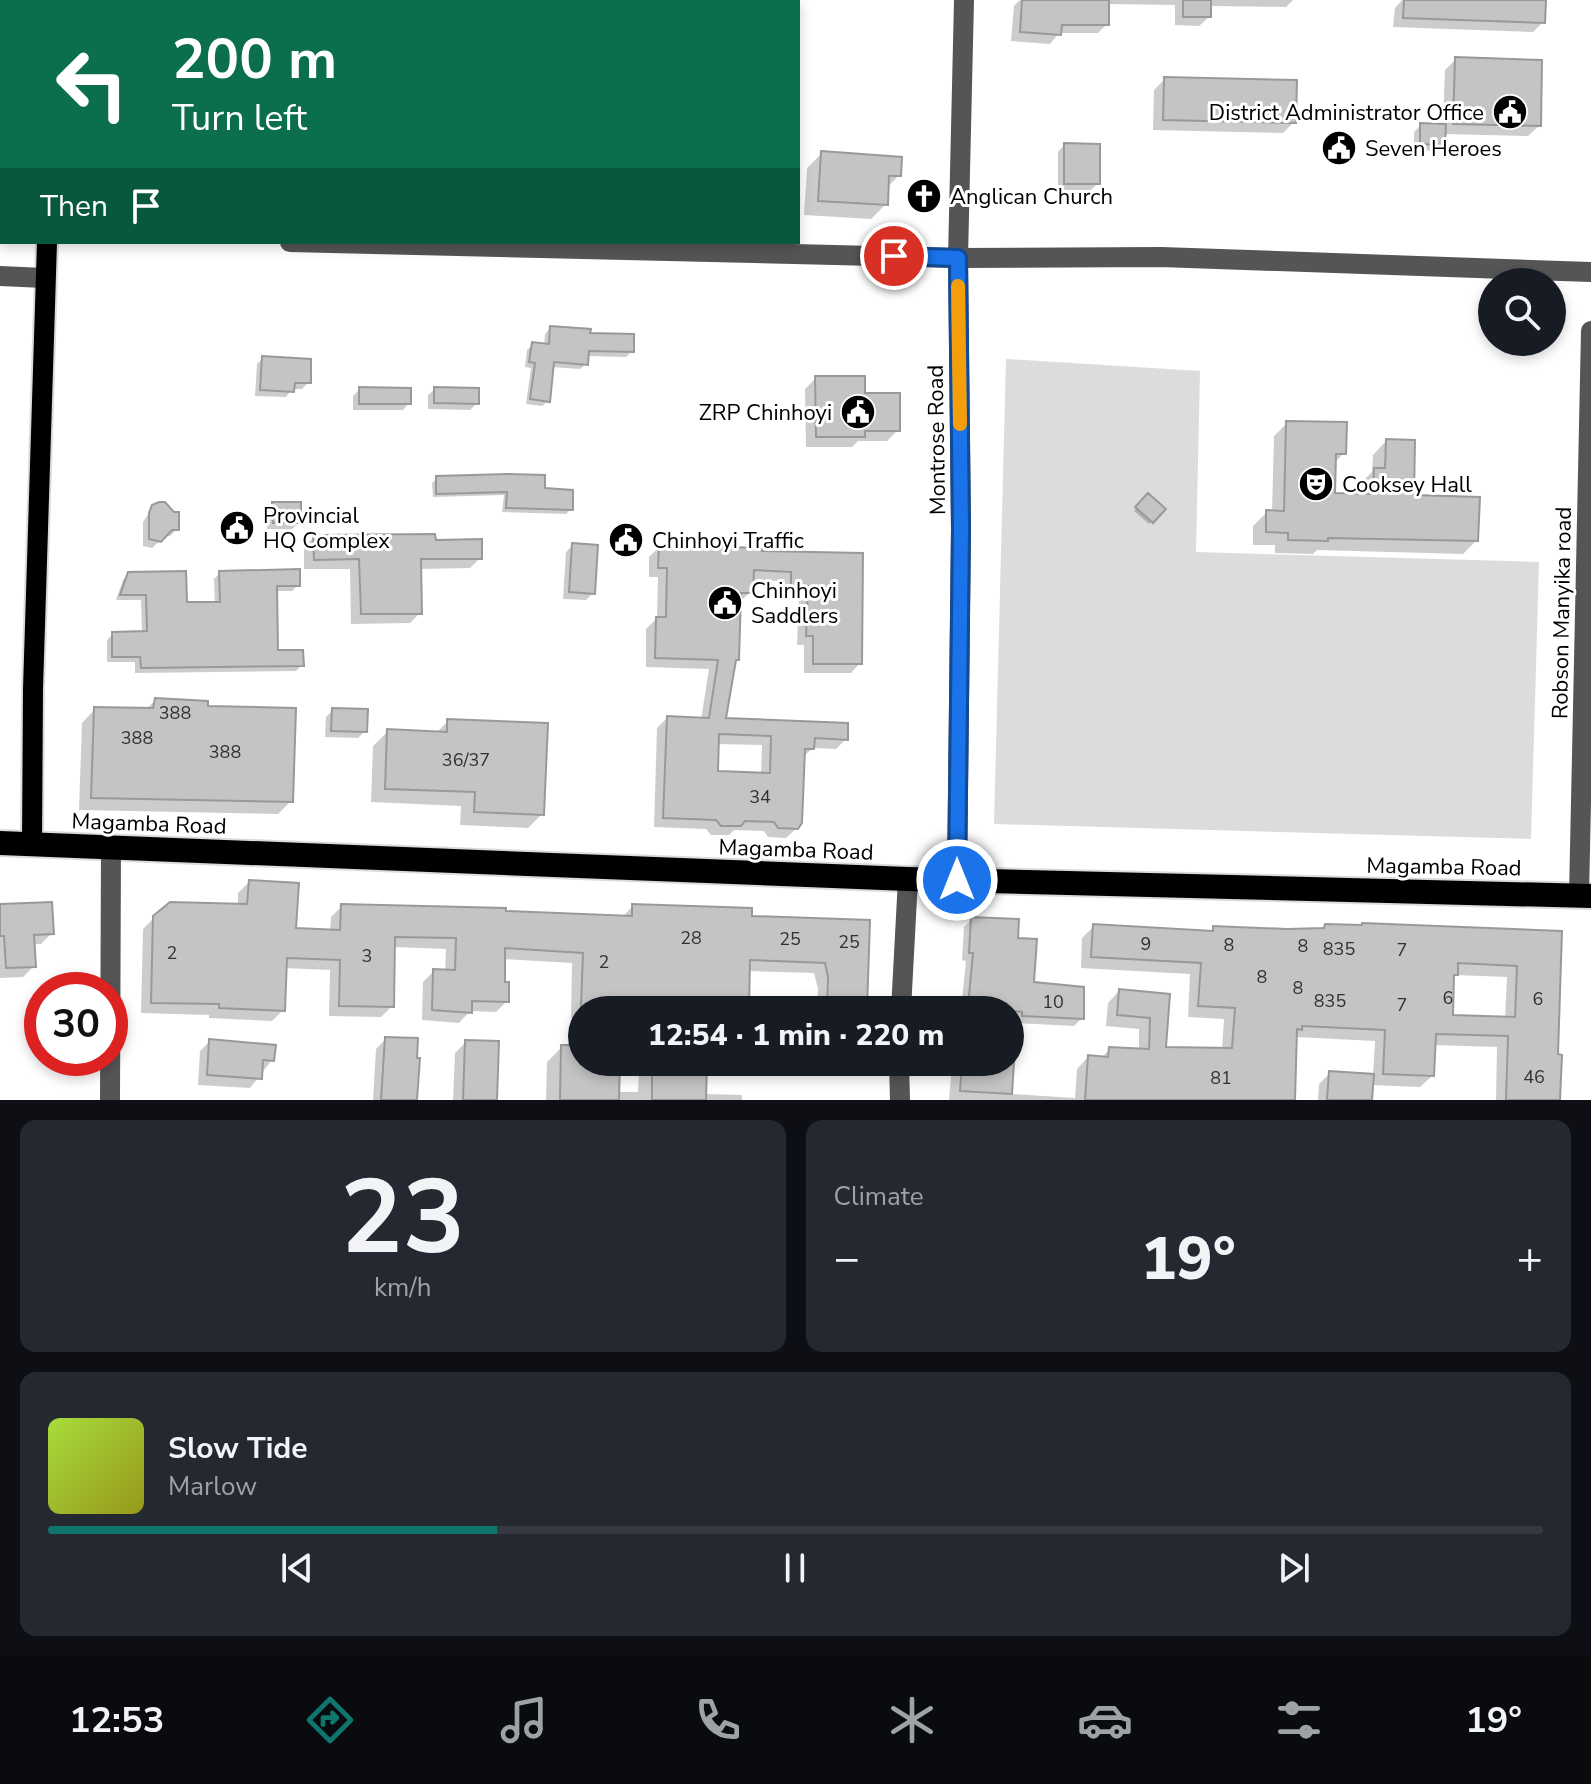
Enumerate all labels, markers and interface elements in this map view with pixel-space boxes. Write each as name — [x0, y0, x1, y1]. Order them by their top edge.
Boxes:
text: 200 m — [172, 21, 337, 98]
icon: left — [40, 32, 144, 136]
public building icon: District Administrator Office — [1491, 93, 1529, 131]
text: Turn left — [172, 94, 307, 143]
place label: District Administrator Office — [1209, 98, 1484, 128]
public building icon: Seven Heroes — [1320, 129, 1358, 167]
place label: Seven Heroes — [1365, 134, 1502, 164]
church icon: Anglican Church — [905, 177, 943, 215]
place label: Anglican Church — [950, 182, 1113, 212]
icon: arrive — [124, 184, 168, 228]
text: Then — [40, 186, 108, 227]
pin — [860, 222, 928, 290]
icon: arrive — [872, 234, 916, 278]
map controls — [1478, 268, 1566, 356]
button: search — [1478, 268, 1566, 356]
street label: Montrose Road — [921, 365, 953, 515]
public building icon: ZRP Chinhoyi — [839, 393, 877, 431]
place label: ZRP Chinhoyi — [699, 398, 832, 428]
theatre icon: Cooksey Hall — [1297, 465, 1335, 503]
place label: Cooksey Hall — [1342, 470, 1472, 500]
place label: Provincial HQ Complex — [263, 501, 390, 556]
street label: Robson Manyika road — [1545, 507, 1579, 719]
public building icon: Provincial HQ Complex — [218, 509, 256, 547]
public building icon: Chinhoyi Traffic — [607, 521, 645, 559]
place label: Chinhoyi Traffic — [652, 526, 804, 556]
place label: Chinhoyi Saddlers — [751, 576, 838, 631]
public building icon: Chinhoyi Saddlers — [706, 584, 744, 622]
house number: 388 — [159, 701, 191, 725]
house number: 388 — [121, 726, 153, 750]
house number: 388 — [209, 740, 241, 764]
house number: 36/37 — [442, 748, 490, 772]
house number: 34 — [749, 785, 771, 809]
street label: Magamba Road — [71, 806, 227, 842]
street label: Magamba Road — [718, 832, 874, 868]
position arrow — [915, 838, 999, 922]
street label: Magamba Road — [1366, 851, 1522, 883]
house number: 28 — [680, 926, 702, 950]
house number: 25 — [779, 927, 801, 951]
house number: 25 — [838, 930, 860, 954]
house number: 9 — [1141, 932, 1151, 956]
house number: 8 — [1224, 933, 1234, 957]
house number: 8 — [1298, 934, 1308, 958]
house number: 835 — [1323, 937, 1355, 961]
house number: 7 — [1397, 938, 1407, 962]
house number: 2 — [167, 941, 177, 965]
house number: 3 — [362, 944, 372, 968]
house number: 2 — [599, 950, 609, 974]
house number: 8 — [1257, 965, 1267, 989]
speed limit sign: 30 — [24, 972, 128, 1076]
house number: 8 — [1293, 976, 1303, 1000]
house number: 6 — [1443, 986, 1453, 1010]
house number: 6 — [1533, 987, 1543, 1011]
house number: 835 — [1314, 989, 1346, 1013]
house number: 10 — [1042, 990, 1064, 1014]
house number: 7 — [1397, 993, 1407, 1017]
text: 12:54 · 1 min · 220 m — [648, 1015, 944, 1056]
house number: 46 — [1523, 1065, 1545, 1089]
house number: 81 — [1210, 1066, 1232, 1090]
text: 23 — [340, 1147, 465, 1289]
text: Climate — [834, 1179, 924, 1214]
text: 19° — [1141, 1218, 1236, 1300]
text: − — [834, 1229, 860, 1289]
text: + — [1517, 1229, 1543, 1289]
text: km/h — [374, 1270, 431, 1305]
text: Slow Tide — [168, 1428, 308, 1469]
text: Marlow — [168, 1469, 257, 1504]
icon: previous — [275, 1546, 319, 1590]
icon: pause — [773, 1546, 817, 1590]
icon: next — [1272, 1546, 1316, 1590]
icon: directions — [302, 1692, 358, 1748]
icon: music — [496, 1692, 552, 1748]
icon: phone — [690, 1692, 746, 1748]
icon: climate — [884, 1692, 940, 1748]
icon: car — [1077, 1692, 1133, 1748]
icon: filters — [1271, 1692, 1327, 1748]
text: 12:53 — [69, 1696, 164, 1745]
text: 19° — [1465, 1696, 1522, 1745]

